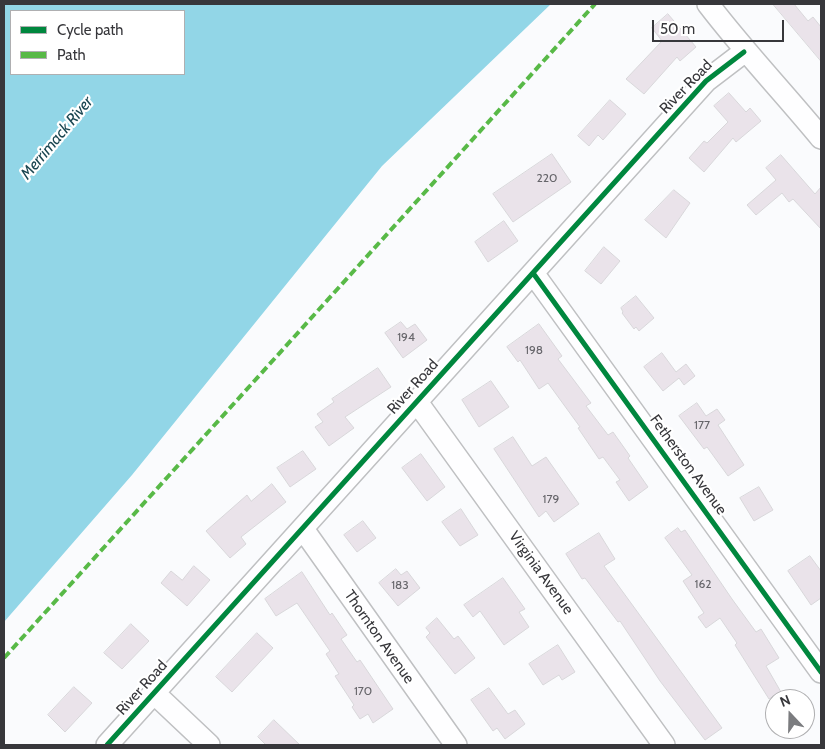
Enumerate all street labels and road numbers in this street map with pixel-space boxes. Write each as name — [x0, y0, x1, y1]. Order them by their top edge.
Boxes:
street label: River Road — [656, 56, 716, 118]
street label: River Road — [384, 356, 442, 418]
street label: Fetherston Avenue — [646, 411, 730, 519]
street label: Virginia Avenue — [505, 528, 577, 618]
street label: Thornton Avenue — [340, 587, 418, 687]
street label: River Road — [113, 657, 171, 719]

